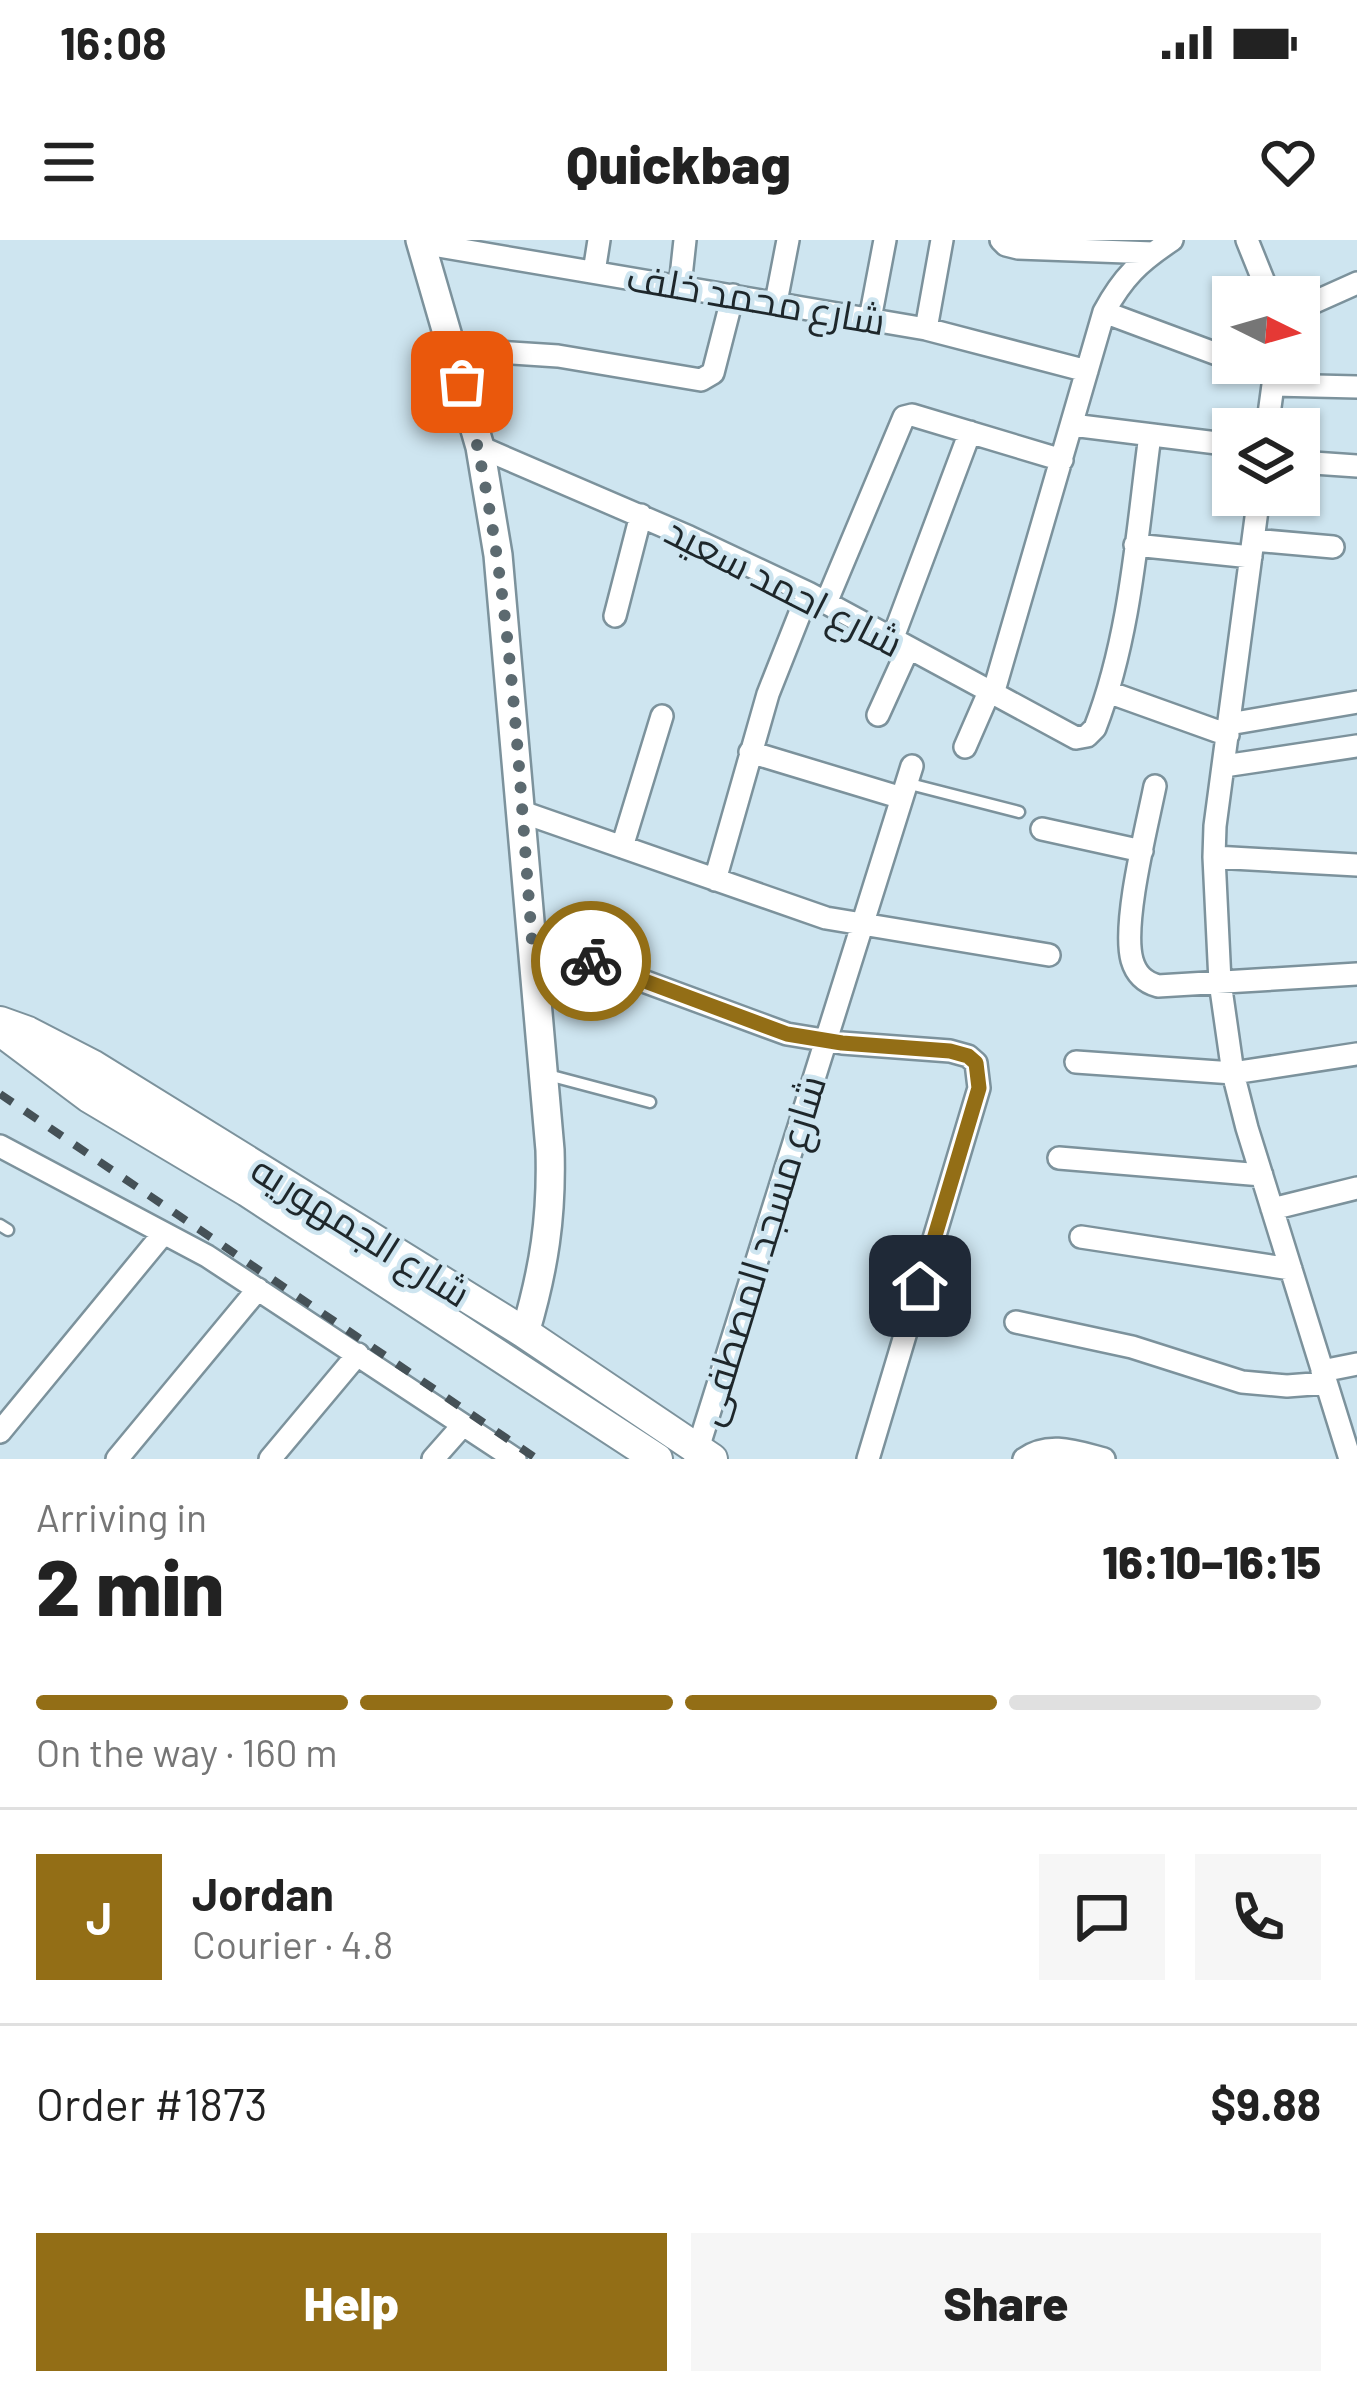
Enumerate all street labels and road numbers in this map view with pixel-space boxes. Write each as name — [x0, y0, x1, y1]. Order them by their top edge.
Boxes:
street label: شارع محمد خلف — [622, 252, 889, 348]
street label: شارع احمد سعيد — [656, 506, 911, 670]
street label: شارع مسجد المصطفى — [683, 1069, 839, 1432]
street label: شارع الجمهوريه — [241, 1144, 480, 1320]

